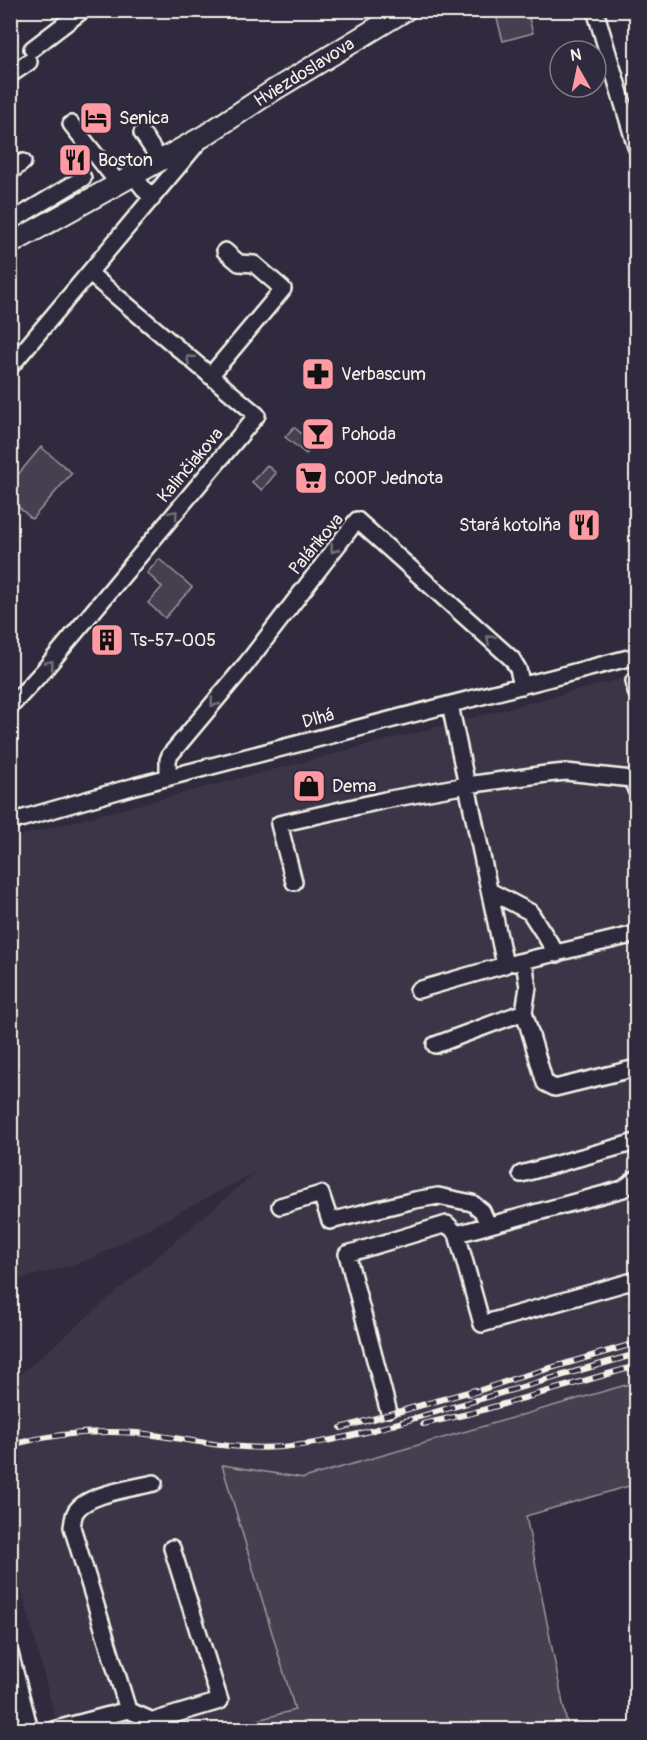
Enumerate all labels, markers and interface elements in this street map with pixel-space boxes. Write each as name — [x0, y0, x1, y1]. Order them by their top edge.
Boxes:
street label: Hviezdoslavova — [250, 32, 359, 112]
north arrow — [548, 39, 608, 99]
text: N — [569, 44, 583, 66]
hotel icon: Senica — [78, 100, 114, 136]
place label: Senica — [119, 107, 169, 130]
restaurant icon: Boston — [57, 142, 93, 178]
place label: Boston — [98, 149, 153, 172]
one-way arrow — [186, 355, 197, 366]
pharmacy icon: Verbascum — [300, 356, 336, 392]
place label: Verbascum — [341, 363, 426, 386]
bar icon: Pohoda — [300, 416, 336, 452]
street label: Kalinčiakova — [152, 423, 229, 508]
place label: Pohoda — [341, 423, 396, 446]
supermarket icon: COOP Jednota — [293, 460, 329, 496]
place label: COOP Jednota — [334, 467, 443, 490]
restaurant icon: Stará kotolňa — [566, 507, 602, 543]
one-way arrow — [167, 509, 178, 520]
street label: Palárikova — [284, 509, 349, 580]
place label: Stará kotolňa — [459, 514, 561, 537]
one-way arrow — [330, 543, 341, 554]
building icon: Ts-57-005 — [89, 622, 125, 658]
place label: Ts-57-005 — [130, 629, 216, 652]
one-way arrow — [486, 635, 497, 646]
one-way arrow — [42, 660, 53, 671]
one-way arrow — [210, 696, 221, 707]
street label: Dlhá — [299, 703, 337, 734]
shop icon: Dema — [291, 768, 327, 804]
place label: Dema — [332, 775, 376, 798]

